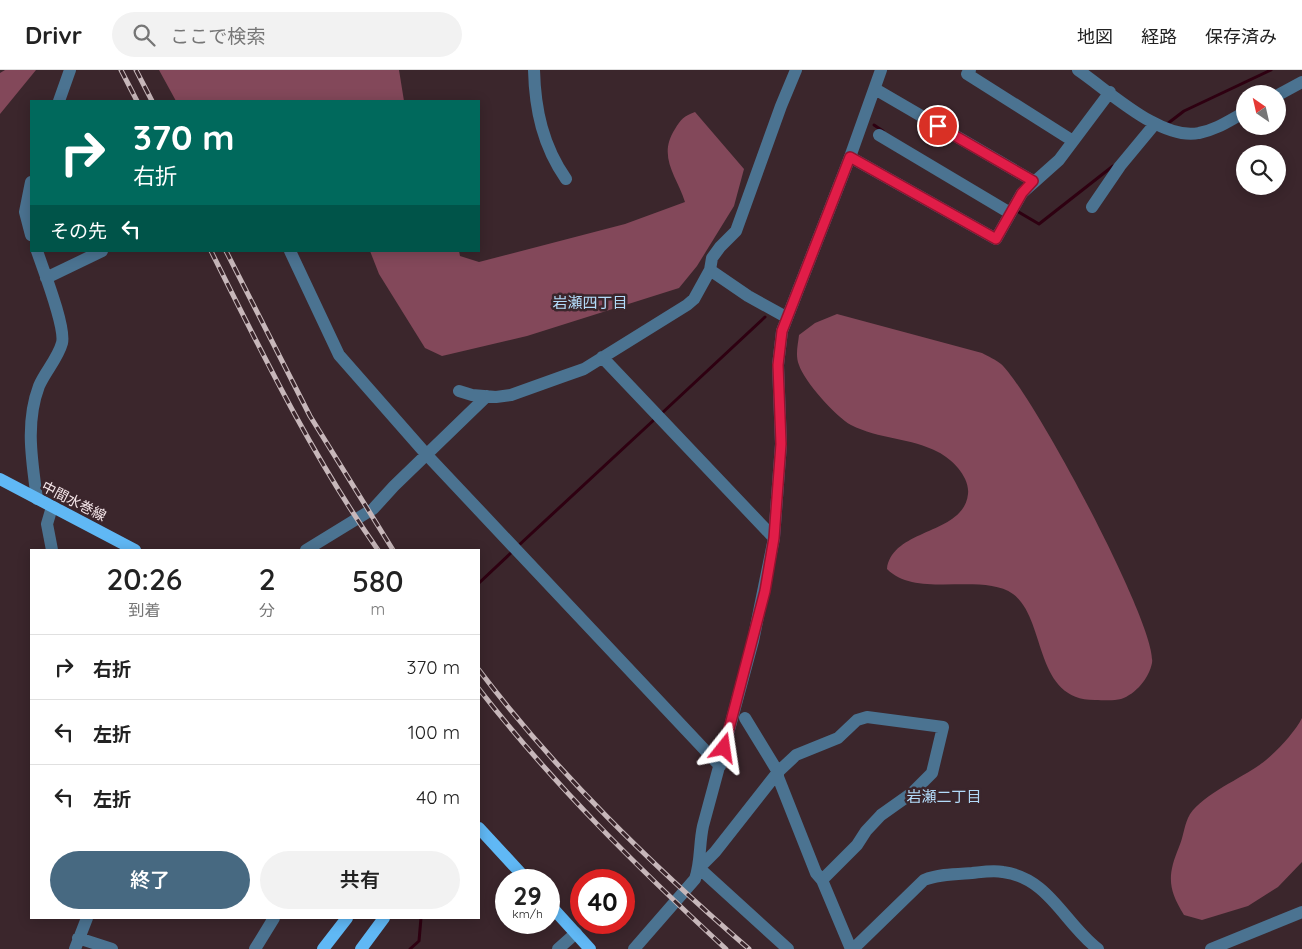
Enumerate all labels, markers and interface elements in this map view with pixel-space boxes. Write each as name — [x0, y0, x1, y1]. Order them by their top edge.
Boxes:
search box — [112, 12, 462, 57]
text: Drivr — [25, 20, 82, 50]
icon: search — [130, 21, 158, 49]
text: ここで検索 — [170, 24, 265, 48]
text: 地図 — [1077, 25, 1113, 48]
text: 経路 — [1141, 25, 1177, 48]
text: 保存済み — [1205, 25, 1277, 48]
north arrow — [1236, 85, 1286, 135]
map controls — [1236, 85, 1286, 195]
pin — [917, 105, 959, 147]
icon: arrive — [924, 112, 952, 140]
text: 370 m — [133, 115, 235, 159]
icon: right — [50, 120, 115, 185]
button: search — [1236, 145, 1286, 195]
text: 右折 — [133, 162, 177, 190]
icon: left — [117, 215, 145, 243]
text: その先 — [50, 219, 107, 243]
district label: 岩瀬四丁目 — [552, 293, 628, 312]
street label: 中間水巻線 — [39, 477, 109, 525]
text: 20:26 — [106, 560, 182, 598]
text: 2 — [259, 560, 276, 598]
text: 580 — [352, 562, 404, 600]
text: m — [370, 599, 385, 619]
text: 到着 — [128, 600, 160, 620]
text: 分 — [259, 600, 275, 620]
icon: right — [50, 653, 78, 681]
text: 370 m — [406, 655, 460, 679]
text: 右折 — [93, 657, 131, 681]
icon: left — [50, 718, 78, 746]
text: 100 m — [408, 720, 460, 744]
position arrow — [697, 721, 749, 773]
text: 左折 — [93, 722, 131, 746]
icon: left — [50, 783, 78, 811]
text: 40 m — [416, 785, 460, 809]
text: 左折 — [93, 787, 131, 811]
district label: 岩瀬二丁目 — [906, 787, 982, 806]
button: 終了 — [50, 851, 250, 909]
button: 共有 — [260, 851, 460, 909]
speed limit sign: 40 — [570, 869, 635, 934]
text: 29 — [513, 880, 542, 911]
text: km/h — [512, 906, 543, 921]

